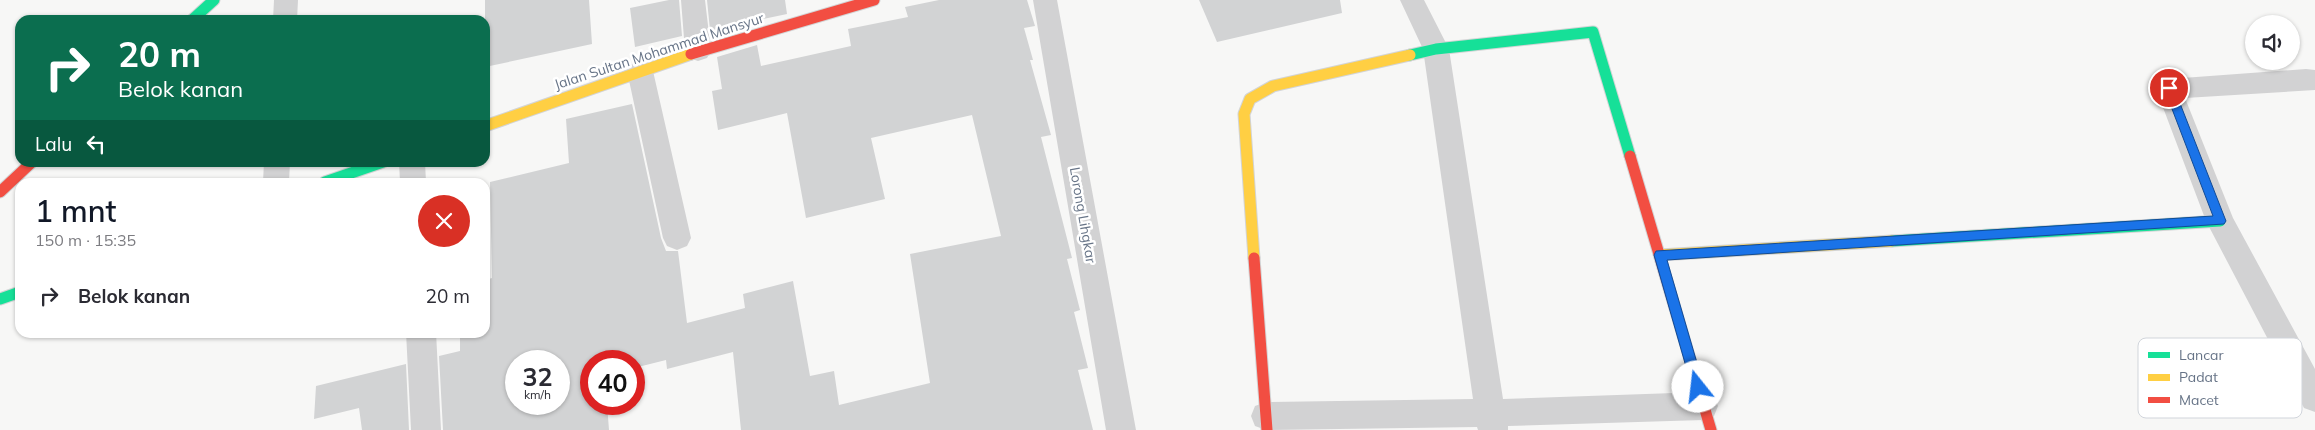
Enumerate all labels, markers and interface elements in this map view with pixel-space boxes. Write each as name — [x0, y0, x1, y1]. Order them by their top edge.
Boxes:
street label: Jalan Sultan Mohammad Mansyur — [552, 8, 767, 93]
map controls — [2245, 15, 2300, 70]
button: sound — [2245, 15, 2300, 70]
text: 20 m — [118, 32, 201, 76]
icon: right — [35, 35, 100, 100]
pin — [2148, 67, 2190, 109]
icon: arrive — [2155, 74, 2183, 102]
text: Belok kanan — [118, 75, 243, 103]
icon: left — [82, 130, 110, 158]
text: Lalu — [35, 132, 72, 156]
street label: Lorong Lihgkar — [1066, 166, 1100, 265]
text: 1 mnt — [35, 192, 116, 230]
button: close — [418, 195, 470, 247]
text: 150 m · 15:35 — [35, 230, 136, 250]
icon: right — [35, 282, 63, 310]
text: Belok kanan — [78, 284, 190, 308]
text: 20 m — [426, 284, 470, 308]
legend — [2138, 338, 2302, 418]
text: Lancar — [2179, 346, 2225, 364]
speed limit sign: 40 — [580, 350, 645, 415]
position arrow — [1671, 360, 1723, 412]
text: 32 — [522, 361, 553, 392]
text: Padat — [2179, 368, 2218, 386]
text: km/h — [524, 387, 551, 402]
text: Macet — [2179, 391, 2219, 409]

